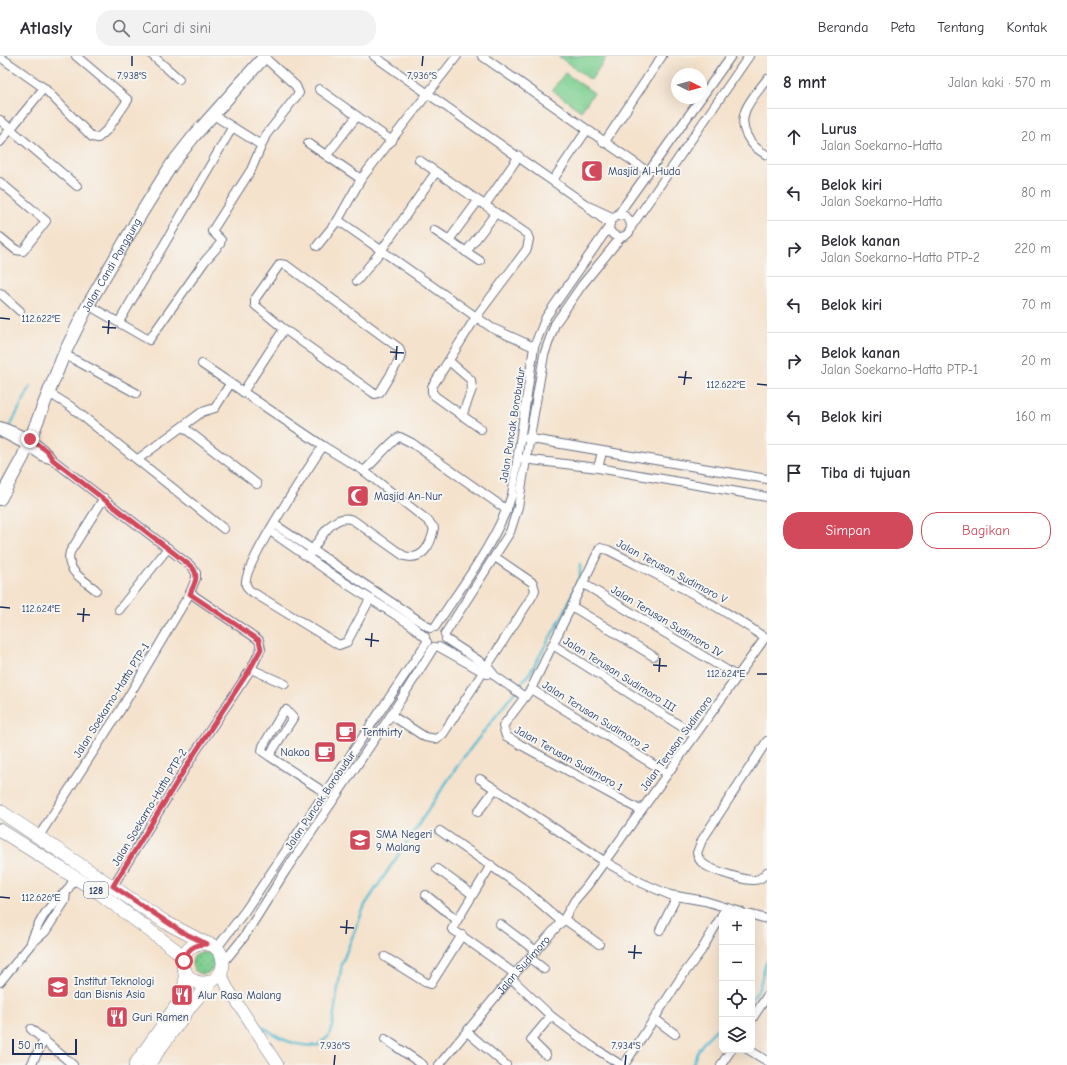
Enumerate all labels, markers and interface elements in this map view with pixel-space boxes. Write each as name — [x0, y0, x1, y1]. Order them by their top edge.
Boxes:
search box — [96, 10, 376, 46]
text: Atlasly — [20, 17, 72, 39]
icon: search — [110, 17, 132, 39]
text: Cari di sini — [142, 19, 211, 37]
text: Beranda — [818, 19, 868, 36]
text: Peta — [890, 19, 915, 36]
text: Tentang — [937, 19, 984, 36]
text: Kontak — [1006, 19, 1047, 36]
north arrow — [671, 68, 707, 104]
text: 7.938°S — [117, 70, 147, 82]
text: 7.936°S — [407, 70, 437, 82]
text: 8 mnt — [783, 73, 826, 92]
text: Jalan kaki · 570 m — [948, 75, 1051, 90]
text: Lurus — [821, 120, 857, 138]
icon: ahead — [783, 126, 805, 148]
text: 20 m — [1021, 129, 1051, 144]
text: Jalan Soekarno-Hatta — [821, 138, 942, 153]
mosque icon: Masjid Al-Huda — [579, 158, 605, 184]
place label: Masjid Al-Huda — [608, 165, 680, 178]
text: Belok kiri — [821, 176, 882, 194]
icon: left — [783, 182, 805, 204]
text: 80 m — [1021, 185, 1051, 200]
text: Jalan Soekarno-Hatta — [821, 194, 942, 209]
street label: Jalan Candi Panggung — [80, 216, 144, 314]
text: Belok kanan — [821, 232, 900, 250]
icon: right — [783, 238, 805, 260]
text: 220 m — [1014, 241, 1051, 256]
text: Jalan Soekarno-Hatta PTP-2 — [821, 250, 980, 265]
icon: left — [783, 294, 805, 316]
text: Belok kiri — [821, 296, 882, 314]
text: 70 m — [1022, 297, 1051, 312]
text: 112.622°E — [21, 313, 61, 325]
text: Belok kanan — [821, 344, 900, 362]
icon: right — [783, 350, 805, 372]
text: 20 m — [1021, 353, 1051, 368]
text: Jalan Soekarno-Hatta PTP-1 — [821, 362, 978, 377]
street label: Jalan Puncak Borobudur — [497, 366, 528, 484]
text: 112.622°E — [706, 379, 746, 391]
icon: left — [783, 406, 805, 428]
text: Belok kiri — [821, 408, 882, 426]
text: 160 m — [1016, 409, 1051, 424]
route end — [21, 430, 39, 448]
icon: arrive — [783, 462, 805, 484]
text: Tiba di tujuan — [821, 464, 910, 482]
mosque icon: Masjid An-Nur — [345, 483, 371, 509]
place label: Masjid An-Nur — [374, 490, 443, 503]
button: Simpan — [783, 512, 913, 549]
button: Bagikan — [921, 512, 1051, 549]
street label: Jalan Terusan Sudimoro V — [614, 537, 729, 606]
street label: Jalan Terusan Sudimoro IV — [609, 583, 725, 660]
text: 112.624°E — [22, 603, 60, 615]
street label: Jalan Terusan Sudimoro III — [561, 634, 678, 714]
street label: Jalan Soekarno-Hatta PTP-1 — [71, 640, 152, 760]
text: 112.624°E — [707, 668, 745, 680]
street label: Jalan Terusan Sudimoro 2 — [540, 678, 652, 755]
street label: Jalan Terusan Sudimoro — [638, 693, 715, 793]
cafe icon: Tenthirty — [333, 719, 359, 745]
street label: Jalan Terusan Sudimoro 1 — [512, 723, 625, 794]
place label: Tenthirty — [362, 726, 403, 739]
cafe icon: Nakoa — [312, 739, 338, 765]
street label: Jalan Soekarno-Hatta PTP-2 — [109, 746, 190, 868]
place label: Nakoa — [280, 746, 310, 759]
street label: Jalan Puncak Borobudur — [282, 748, 359, 852]
school or university icon: SMA Negeri 9 Malang — [347, 827, 373, 853]
place label: SMA Negeri 9 Malang — [376, 828, 432, 854]
road number: 128 — [84, 882, 108, 898]
text: 112.626°E — [21, 892, 61, 904]
map controls — [719, 909, 755, 1053]
button: + — [719, 909, 755, 945]
street label: Jalan Sudimoro — [494, 933, 553, 997]
button: − — [719, 945, 755, 981]
route start — [175, 952, 193, 970]
school or university icon: Institut Teknologi dan Bisnis Asia — [45, 974, 71, 1000]
place label: Institut Teknologi dan Bisnis Asia — [74, 975, 154, 1001]
button: locate — [719, 981, 755, 1017]
restaurant icon: Alur Rasa Malang — [169, 982, 195, 1008]
place label: Alur Rasa Malang — [198, 989, 281, 1002]
restaurant icon: Guri Ramen — [104, 1004, 130, 1030]
place label: Guri Ramen — [132, 1011, 189, 1024]
button: layers — [719, 1017, 755, 1053]
scale bar — [12, 1037, 77, 1056]
text: 50 m — [18, 1039, 43, 1052]
text: 7.936°S — [320, 1040, 350, 1052]
text: 7.934°S — [611, 1040, 641, 1052]

